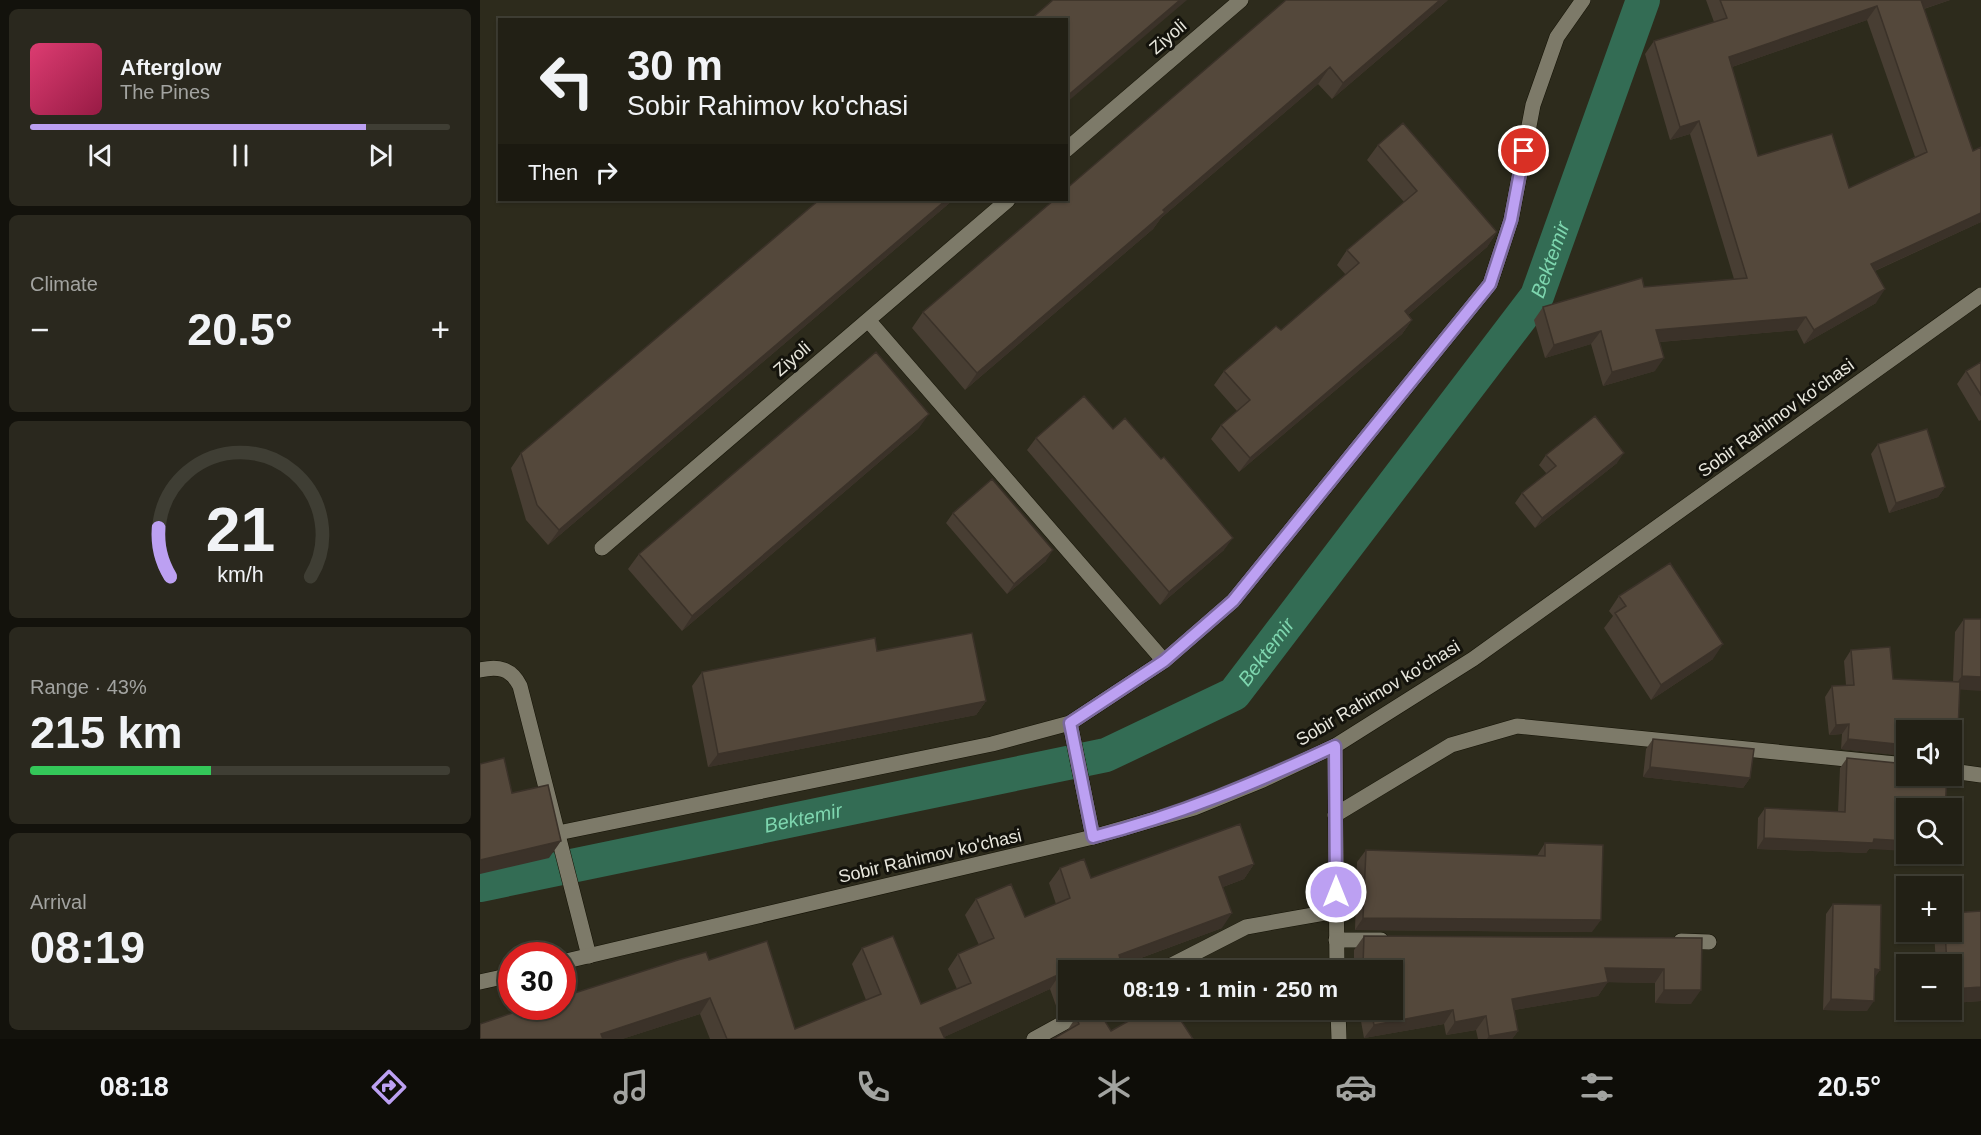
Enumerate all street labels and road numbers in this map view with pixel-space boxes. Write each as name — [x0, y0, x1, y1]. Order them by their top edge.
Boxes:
street label: Ziyoli — [1146, 16, 1190, 58]
street label: Ziyoli — [770, 338, 814, 380]
street label: Sobir Rahimov ko'chasi — [1694, 355, 1858, 481]
street label: Sobir Rahimov ko'chasi — [1292, 636, 1464, 750]
street label: Sobir Rahimov ko'chasi — [836, 825, 1024, 887]

